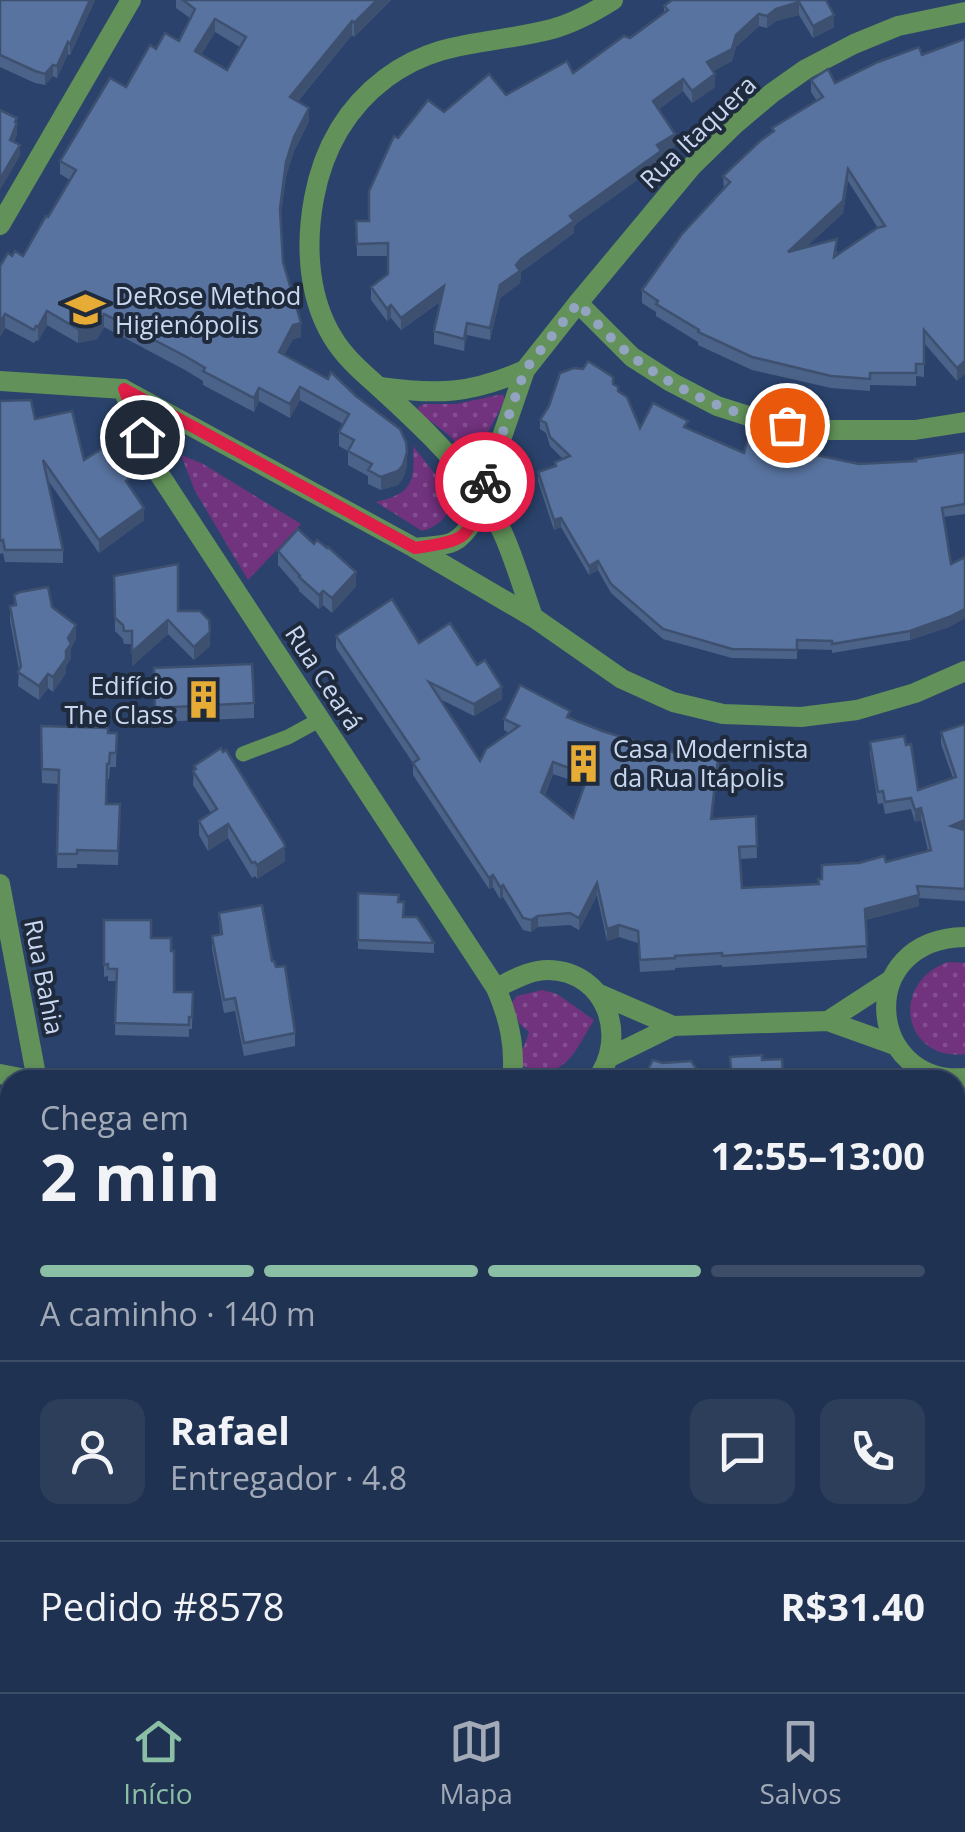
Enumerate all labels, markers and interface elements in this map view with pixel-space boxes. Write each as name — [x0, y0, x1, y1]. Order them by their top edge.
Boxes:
street label: Rua Itaquera — [632, 67, 763, 196]
place label: DeRose Method Higienópolis — [115, 278, 301, 341]
school or university icon: DeRose Method Higienópolis — [64, 289, 106, 331]
pin — [745, 383, 830, 468]
pin — [100, 395, 185, 480]
icon: bag — [760, 398, 815, 453]
icon: home — [115, 410, 170, 465]
courier — [435, 432, 535, 532]
icon: bike — [458, 455, 513, 510]
street label: Rua Ceará — [278, 618, 371, 737]
place label: Edifício The Class — [65, 668, 174, 731]
building icon: Edifício The Class — [183, 679, 225, 721]
place label: Casa Modernista da Rua Itápolis — [613, 731, 808, 794]
building icon: Casa Modernista da Rua Itápolis — [562, 742, 604, 784]
street label: Rua Bahia — [17, 916, 73, 1037]
text: Chega em — [40, 1096, 189, 1139]
text: 12:55–13:00 — [711, 1129, 925, 1181]
text: 2 min — [40, 1132, 220, 1220]
text: A caminho · 140 m — [40, 1292, 316, 1335]
button: person — [40, 1399, 145, 1504]
button: chat — [690, 1399, 795, 1504]
button: phone — [820, 1399, 925, 1504]
text: Rafael — [170, 1404, 290, 1456]
text: Entregador · 4.8 — [170, 1456, 407, 1499]
text: Pedido #8578 — [40, 1580, 284, 1632]
text: R$31.40 — [780, 1580, 925, 1632]
tab: Início — [123, 1714, 193, 1812]
tab: Mapa — [439, 1714, 513, 1812]
tab: Salvos — [760, 1714, 842, 1812]

